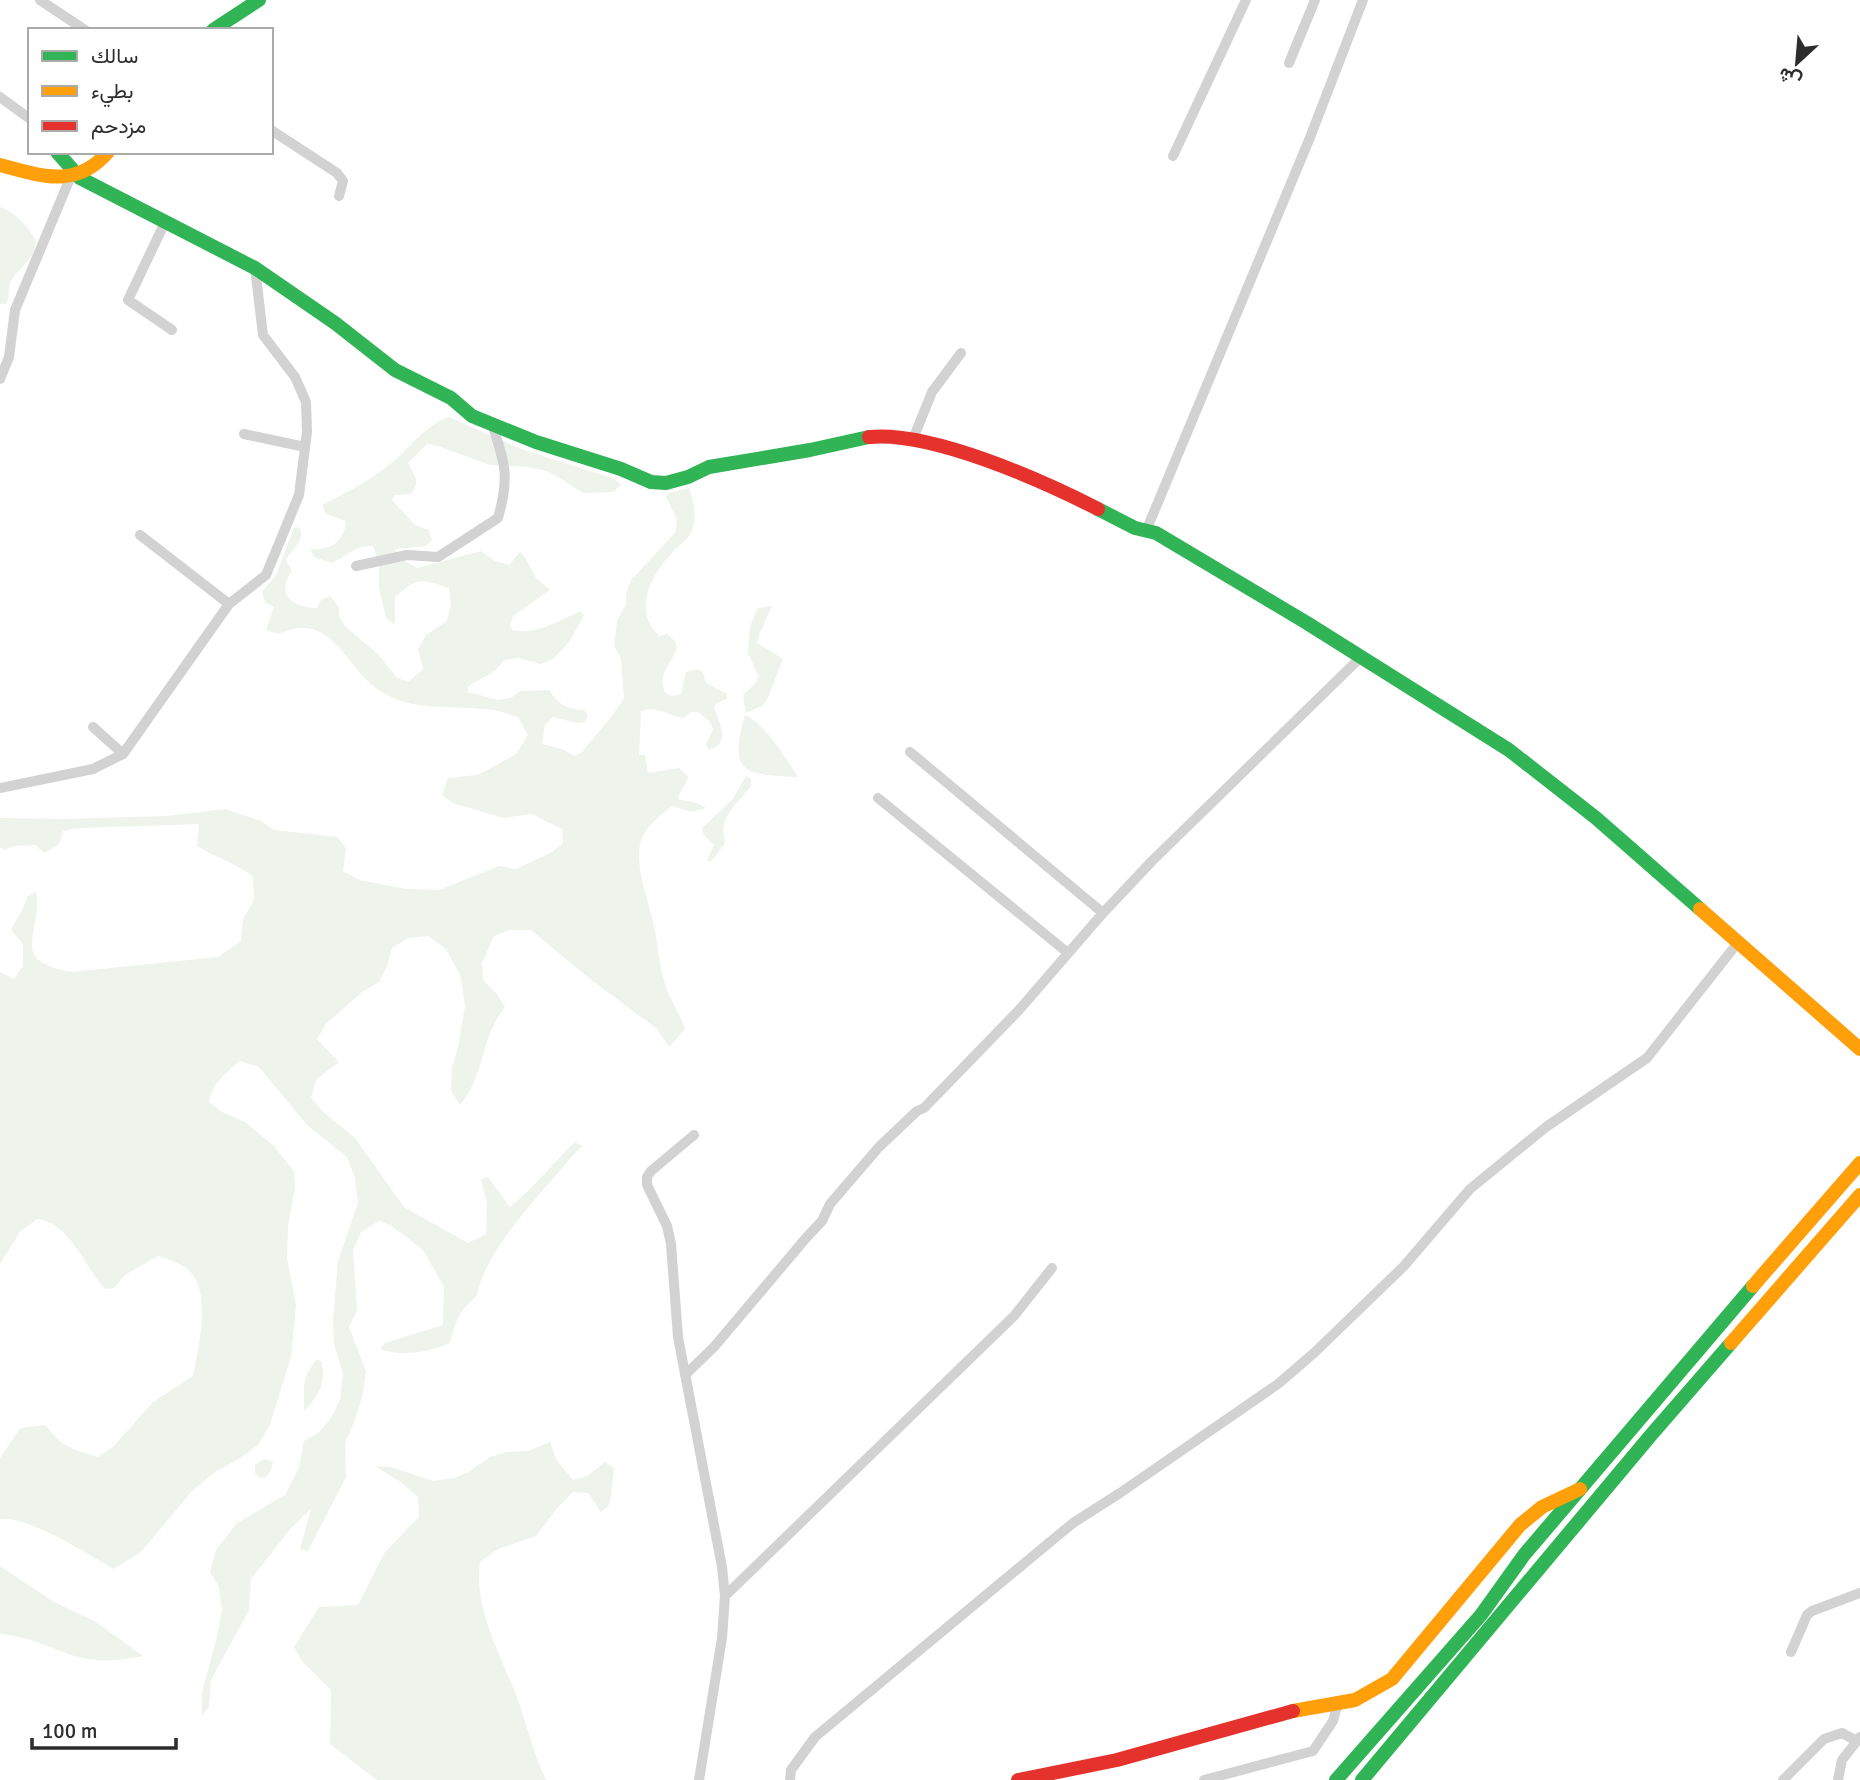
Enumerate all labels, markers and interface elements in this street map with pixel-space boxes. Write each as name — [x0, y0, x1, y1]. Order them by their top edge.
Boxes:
legend — [28, 28, 273, 154]
north arrow — [1762, 28, 1832, 98]
text: سالك — [91, 43, 138, 69]
text: ش — [1774, 62, 1806, 93]
text: بطيء — [91, 78, 134, 108]
text: مزدحم — [91, 113, 146, 140]
scale bar — [32, 1706, 175, 1750]
text: 100 m — [42, 1718, 97, 1744]

